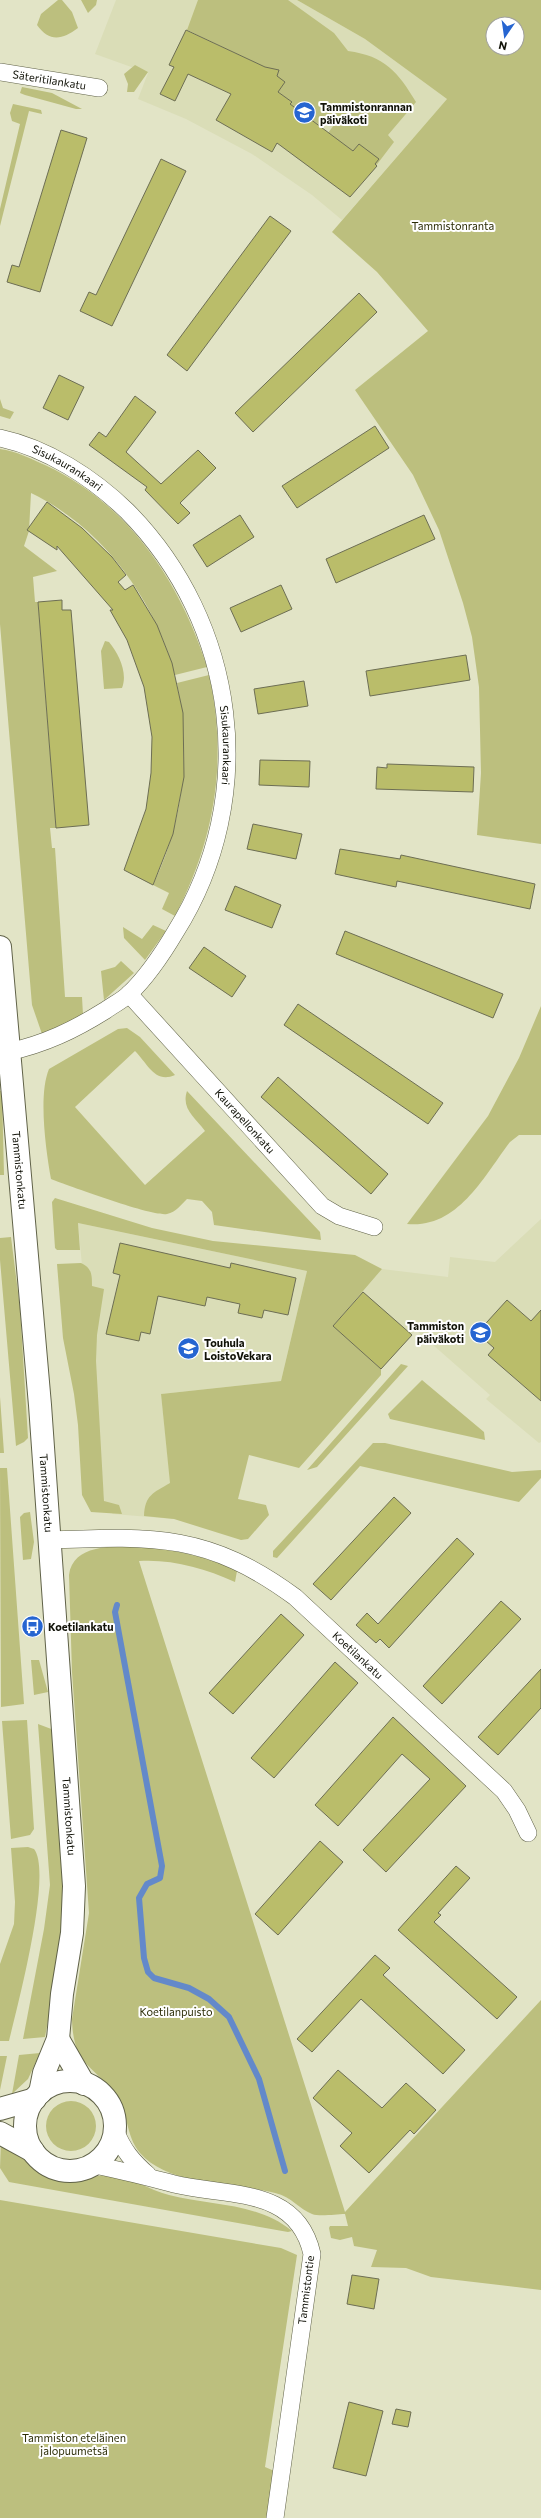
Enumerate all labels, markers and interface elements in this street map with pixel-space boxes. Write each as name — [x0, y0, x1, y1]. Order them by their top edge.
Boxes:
north arrow — [485, 16, 525, 56]
text: N — [497, 39, 508, 53]
street label: Säteritilankatu — [12, 67, 87, 92]
school or university icon: Tammistonrannan päiväkoti — [291, 100, 317, 126]
place label: Tammistonrannan päiväkoti — [320, 100, 412, 126]
park label: Tammistonranta — [412, 219, 494, 232]
street label: Sisukaurankaari — [30, 442, 105, 493]
street label: Sisukaurankaari — [218, 705, 234, 786]
street label: Kaurapellonkatu — [213, 1086, 278, 1156]
street label: Tammistonkatu — [10, 1130, 30, 1210]
place label: Tammiston päiväkoti — [407, 1319, 464, 1345]
school or university icon: Tammiston päiväkoti — [467, 1319, 493, 1345]
school or university icon: Touhula LoistoVekara — [175, 1336, 201, 1362]
place label: Touhula LoistoVekara — [204, 1336, 272, 1362]
street label: Tammistonkatu — [37, 1453, 56, 1533]
bus stop icon: Koetilankatu — [20, 1614, 46, 1640]
place label: Koetilankatu — [48, 1620, 113, 1633]
street label: Koetilankatu — [330, 1628, 386, 1681]
street label: Tammistonkatu — [60, 1777, 79, 1856]
park label: Koetilanpuisto — [140, 2005, 213, 2018]
street label: Tammistontie — [295, 2255, 316, 2325]
park label: Tammiston eteläinen jalopuumetsä — [22, 2431, 126, 2457]

